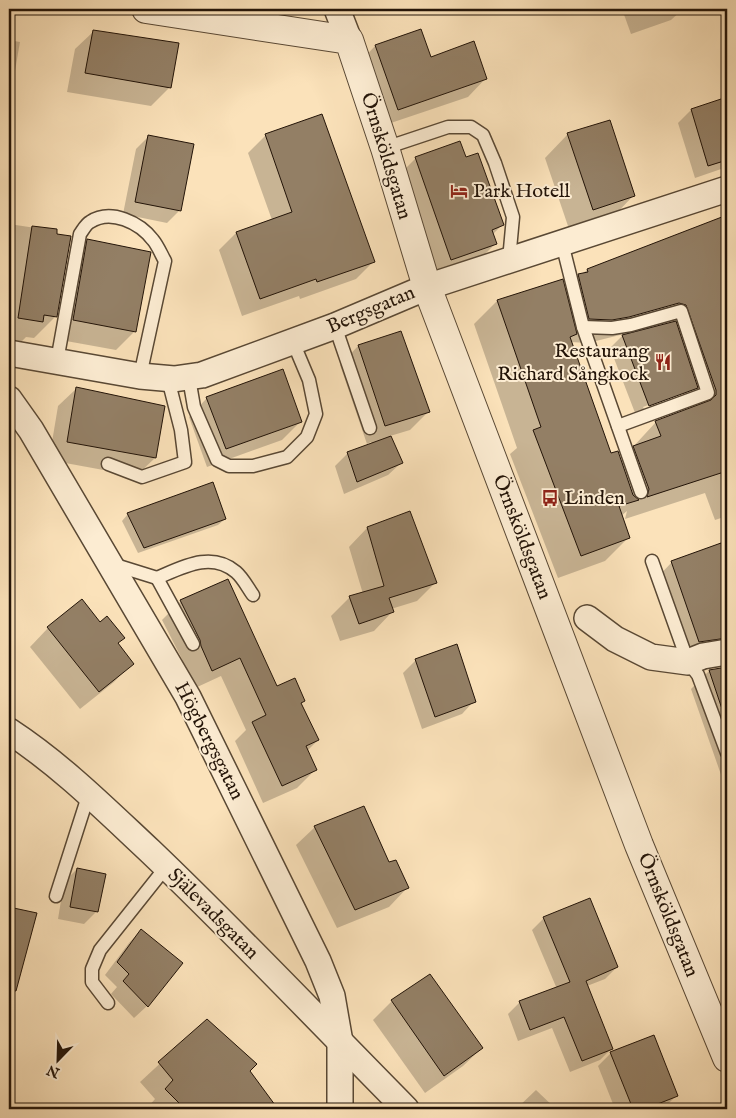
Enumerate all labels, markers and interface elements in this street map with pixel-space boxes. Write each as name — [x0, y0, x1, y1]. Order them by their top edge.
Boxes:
street label: Örnsköldsgatan — [355, 89, 417, 223]
place label: Park Hotell — [473, 179, 571, 204]
hotel icon: Park Hotell — [449, 181, 469, 201]
street label: Bergsgatan — [323, 280, 419, 340]
place label: Restaurang Richard Sångkock — [497, 339, 650, 387]
restaurant icon: Restaurang Richard Sångkock — [653, 352, 673, 372]
street label: Örnsköldsgatan — [487, 471, 557, 603]
place label: Linden — [564, 486, 625, 511]
bus stop icon: Linden — [540, 488, 560, 508]
street label: Högbergsgatan — [169, 678, 250, 805]
street label: Örnsköldsgatan — [632, 849, 704, 981]
street label: Själevadsgatan — [162, 863, 264, 965]
north arrow — [32, 1036, 82, 1086]
text: N — [44, 1060, 63, 1082]

